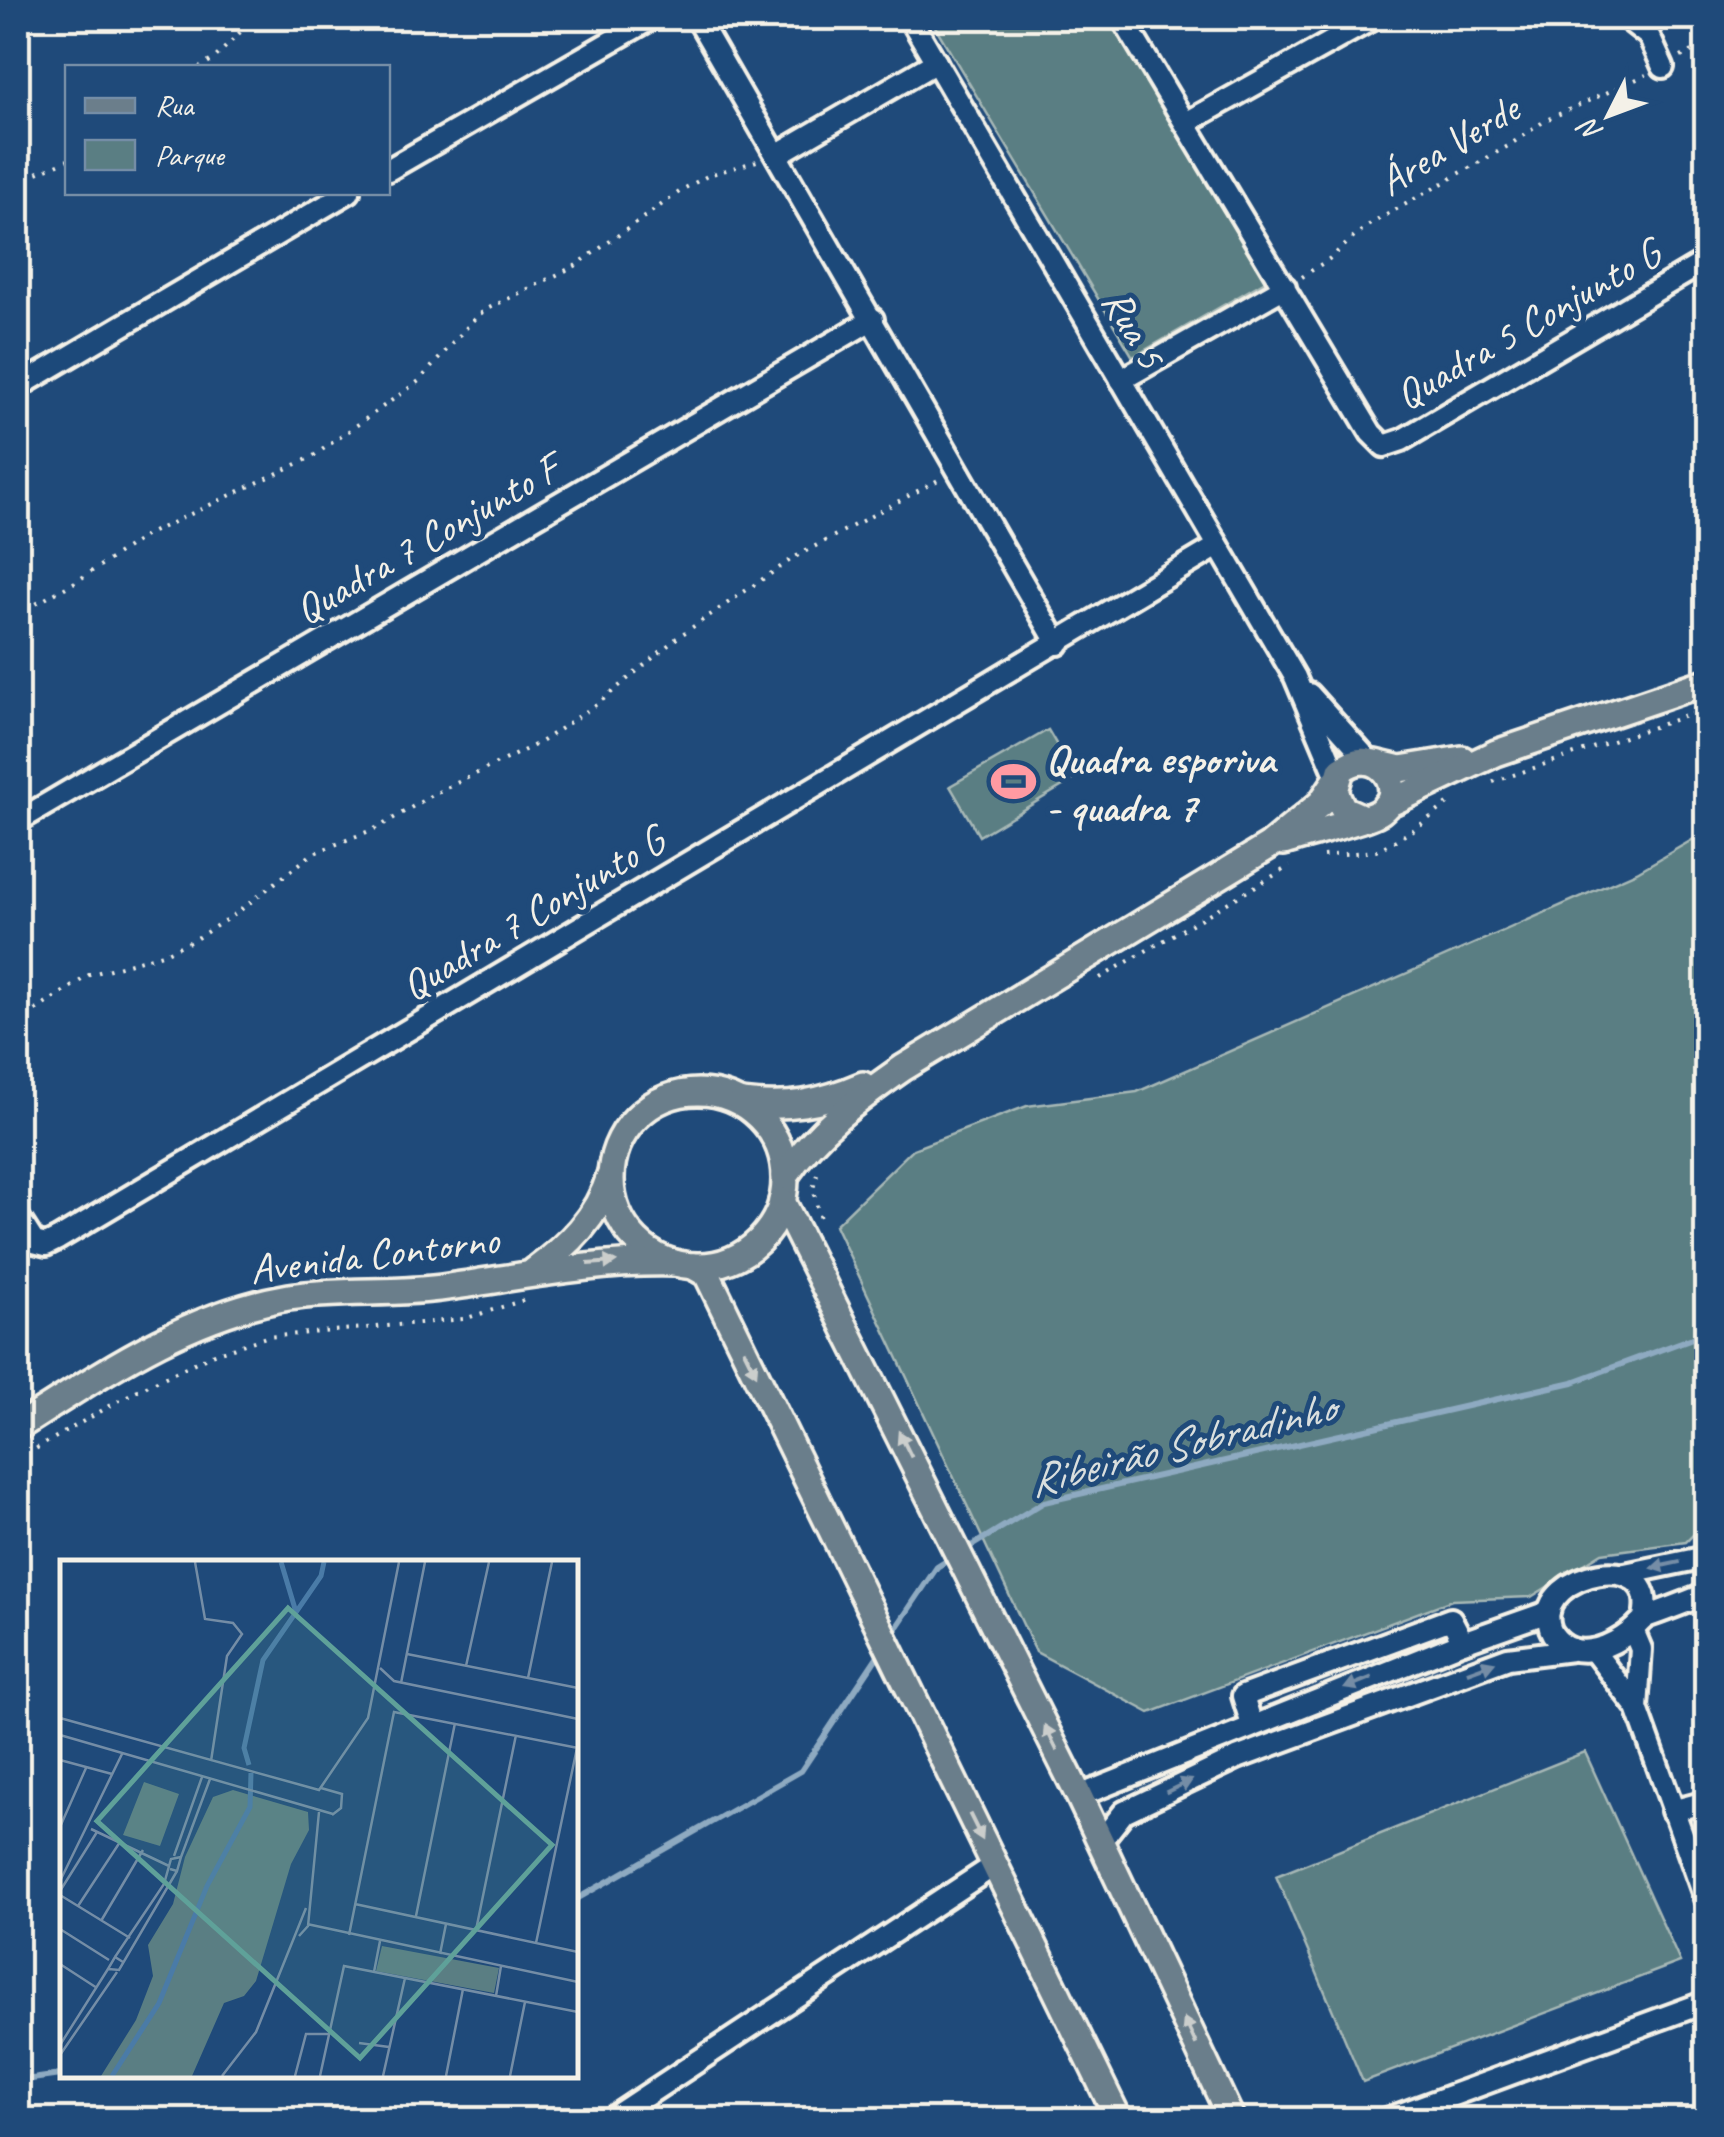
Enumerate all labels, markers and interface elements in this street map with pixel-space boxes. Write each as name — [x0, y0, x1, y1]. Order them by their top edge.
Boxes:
legend — [65, 65, 390, 195]
north arrow — [1559, 65, 1659, 165]
street label: Área Verde — [1369, 81, 1532, 208]
text: Rua — [155, 86, 195, 124]
text: N — [1569, 110, 1610, 150]
text: Parque — [155, 136, 226, 174]
street label: Quadra 5 Conjunto G — [1386, 225, 1674, 422]
street label: Rua 5 — [1090, 280, 1178, 380]
street label: Quadra 7 Conjunto F — [285, 438, 576, 636]
place label: Quadra esporiva - quadra 7 — [1046, 733, 1278, 834]
sports icon: Quadra esporiva - quadra 7 — [989, 758, 1037, 806]
street label: Quadra 7 Conjunto G — [392, 812, 678, 1013]
street label: Avenida Contorno — [247, 1213, 504, 1296]
one-way arrow — [586, 1255, 618, 1271]
one-way arrow — [741, 1348, 758, 1377]
water label: Ribeirão Sobradinho — [1023, 1377, 1348, 1510]
one-way arrow — [897, 1429, 914, 1458]
one-way arrow — [1650, 1558, 1681, 1574]
inset map — [60, 1560, 578, 2077]
one-way arrow — [1467, 1659, 1497, 1674]
one-way arrow — [1343, 1675, 1373, 1691]
one-way arrow — [1042, 1723, 1059, 1752]
one-way arrow — [1165, 1777, 1194, 1794]
one-way arrow — [968, 1813, 985, 1842]
one-way arrow — [1182, 2016, 1199, 2045]

